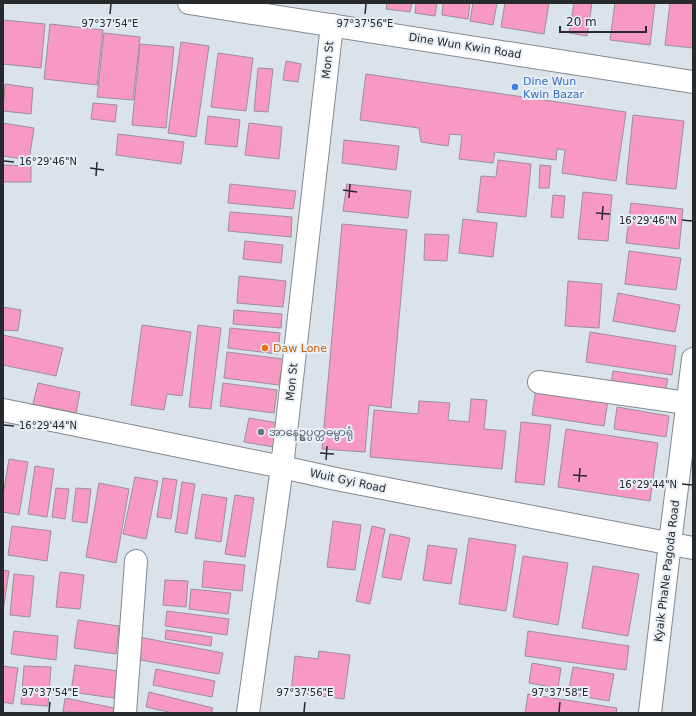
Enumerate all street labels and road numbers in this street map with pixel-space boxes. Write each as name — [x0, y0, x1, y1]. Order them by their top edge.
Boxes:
street label: Dine Wun Kwin Road — [408, 31, 522, 61]
street label: Mon St — [320, 40, 337, 80]
street label: Mon St — [284, 362, 301, 402]
street label: Wuit Gyi Road — [309, 467, 387, 495]
street label: Kyaik PhaNe Pagoda Road — [652, 499, 682, 643]

